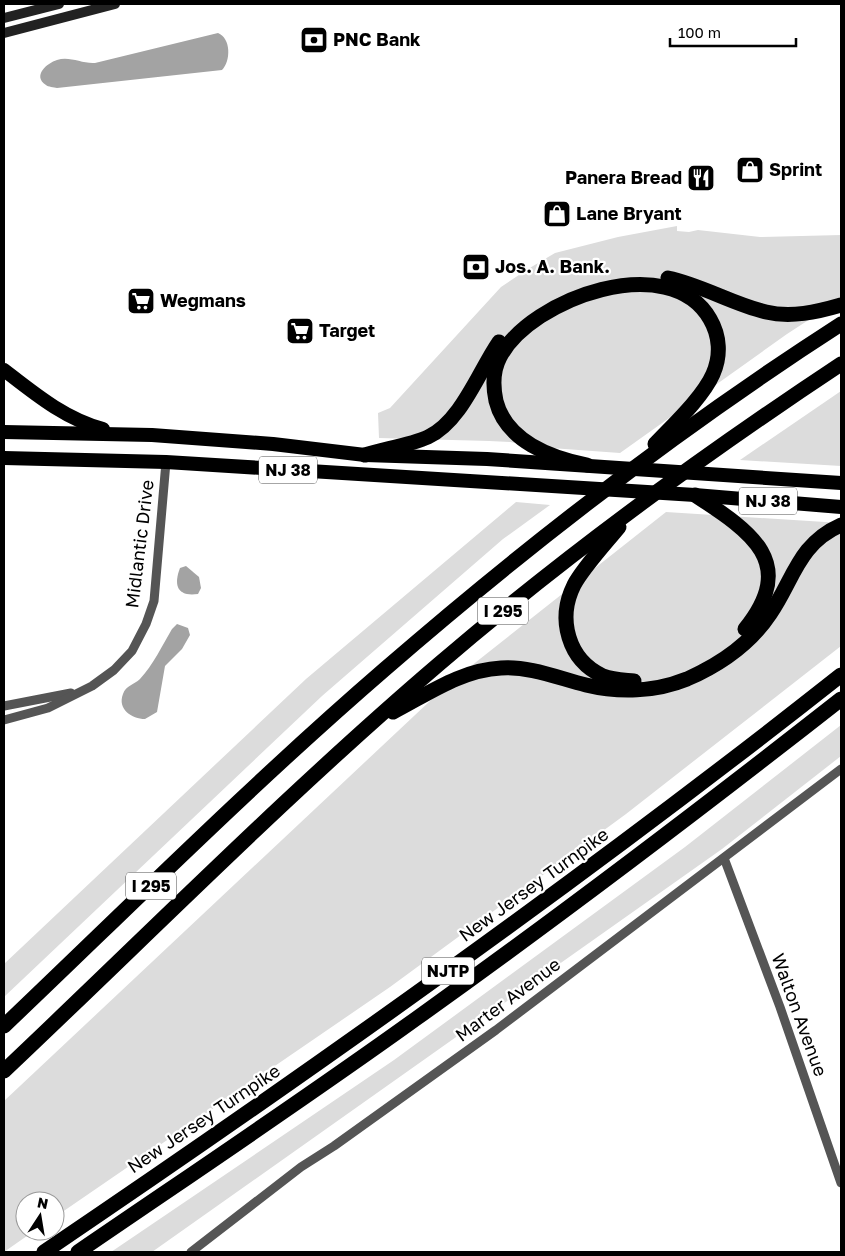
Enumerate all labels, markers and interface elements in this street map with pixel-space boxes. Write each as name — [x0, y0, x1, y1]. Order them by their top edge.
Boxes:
scale bar — [670, 15, 796, 47]
text: 100 m — [678, 23, 721, 41]
bank icon: PNC Bank — [299, 25, 329, 55]
place label: PNC Bank — [333, 28, 421, 50]
shop icon: Sprint — [735, 155, 765, 185]
place label: Sprint — [769, 158, 822, 180]
restaurant icon: Panera Bread — [686, 163, 716, 193]
place label: Panera Bread — [565, 166, 682, 188]
shop icon: Lane Bryant — [542, 199, 572, 229]
place label: Lane Bryant — [576, 202, 682, 224]
bank icon: Jos. A. Bank. — [461, 252, 491, 282]
place label: Jos. A. Bank. — [495, 255, 610, 277]
supermarket icon: Wegmans — [126, 286, 156, 316]
place label: Wegmans — [160, 289, 246, 311]
supermarket icon: Target — [285, 316, 315, 346]
place label: Target — [319, 319, 375, 341]
road number: NJ 38 — [259, 456, 317, 484]
street label: Midlantic Drive — [120, 478, 158, 609]
road number: NJ 38 — [739, 488, 797, 514]
road number: I 295 — [478, 598, 528, 624]
street label: New Jersey Turnpike — [454, 823, 612, 946]
road number: I 295 — [126, 872, 176, 899]
street label: Walton Avenue — [768, 950, 832, 1079]
street label: Marter Avenue — [451, 953, 564, 1046]
road number: NJTP — [422, 958, 474, 984]
street label: New Jersey Turnpike — [123, 1059, 284, 1177]
north arrow — [15, 1191, 65, 1241]
text: N — [36, 1193, 50, 1212]

